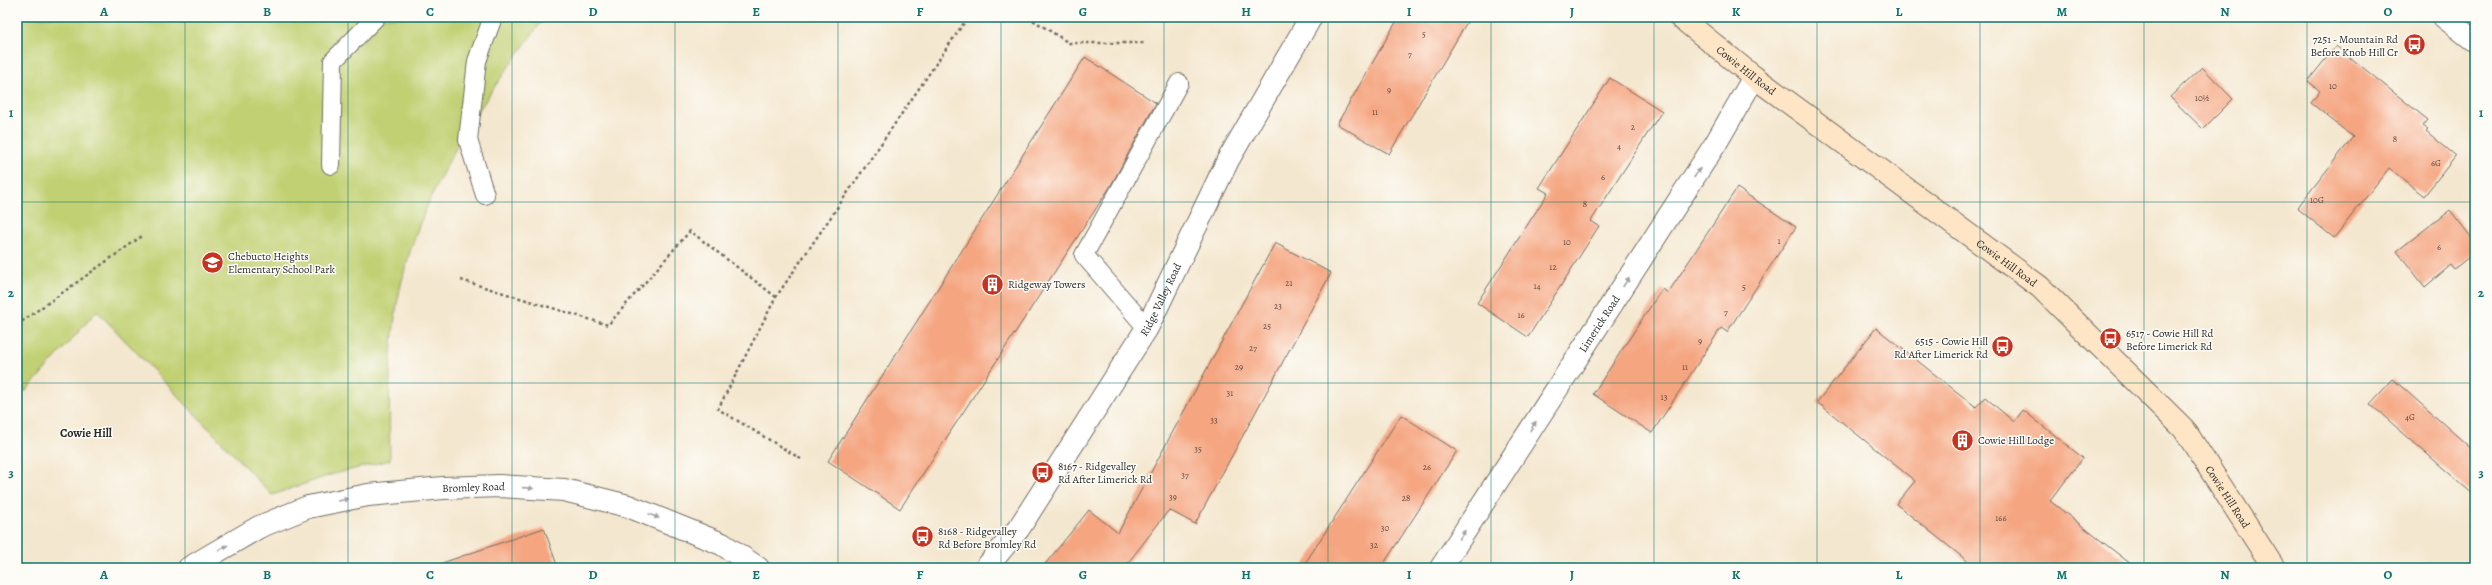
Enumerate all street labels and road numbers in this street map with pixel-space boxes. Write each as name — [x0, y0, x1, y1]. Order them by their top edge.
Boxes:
street label: Cowie Hill Road — [1713, 42, 1779, 99]
street label: Cowie Hill Road — [1973, 236, 2040, 290]
street label: Ridge Valley Road — [1137, 260, 1185, 339]
street label: Limerick Road — [1575, 292, 1624, 355]
street label: Cowie Hill Road — [2202, 463, 2253, 531]
street label: Bromley Road — [442, 479, 505, 496]

